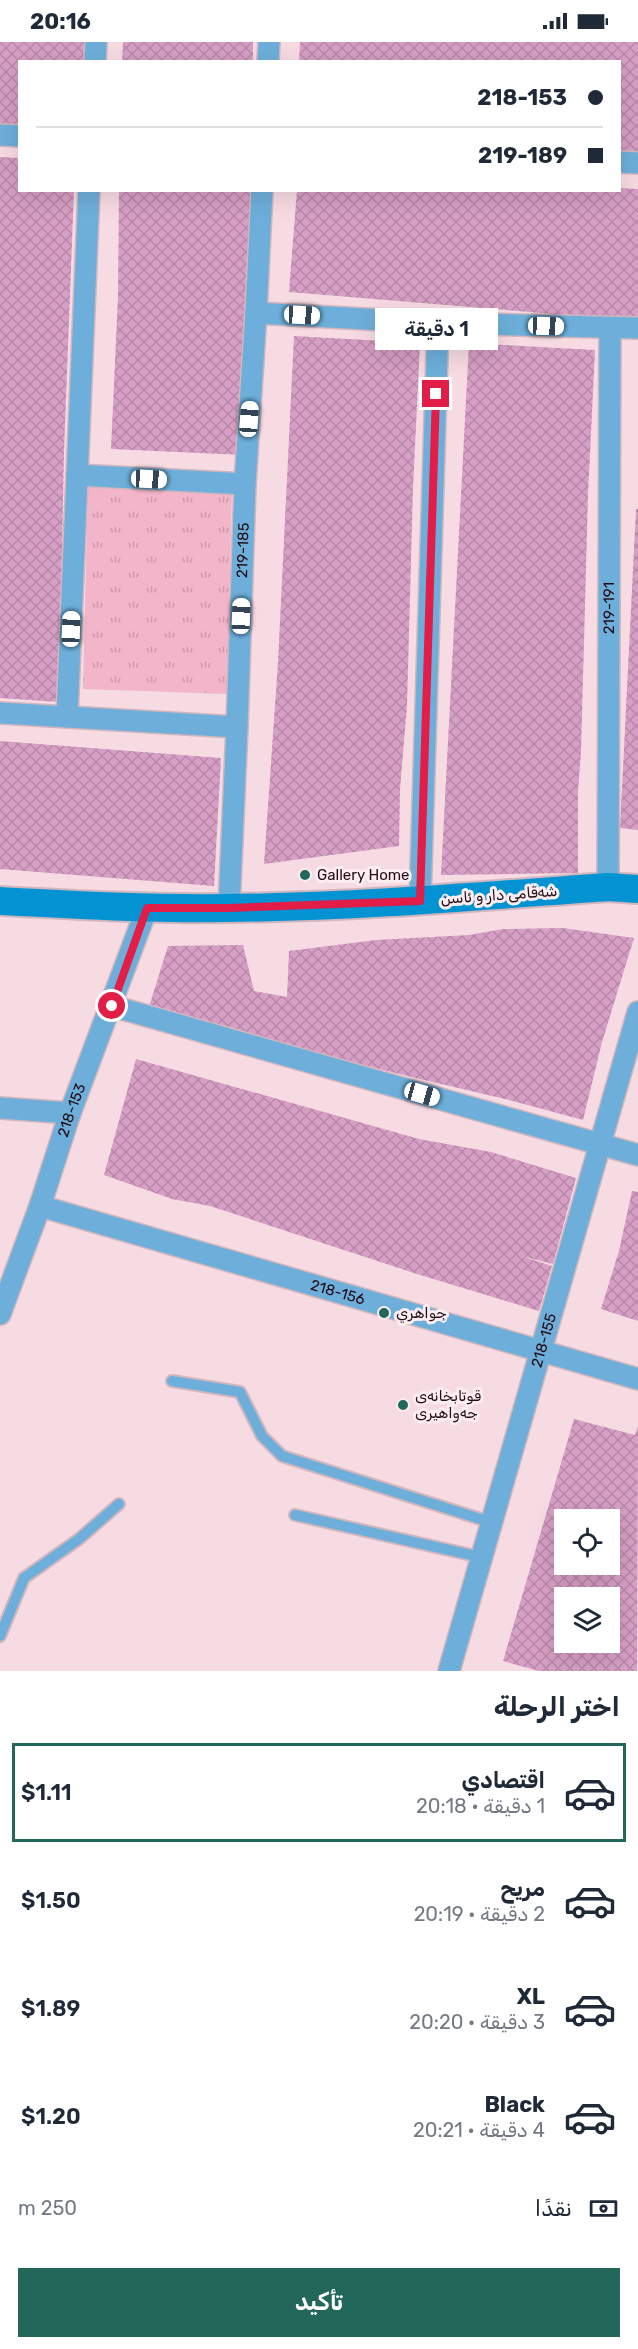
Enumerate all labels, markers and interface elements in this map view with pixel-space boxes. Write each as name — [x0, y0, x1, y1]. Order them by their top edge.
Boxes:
text: 20:16 — [30, 8, 91, 35]
text: 218-153 — [477, 84, 567, 111]
text: 219-189 — [478, 142, 567, 169]
car — [284, 305, 320, 325]
callout: 1 دقيقة — [374, 307, 498, 349]
car — [528, 316, 564, 336]
text: 1 دقيقة — [404, 317, 469, 341]
route end — [422, 380, 449, 407]
car — [239, 400, 259, 438]
car — [131, 469, 167, 489]
street label: 219-185 — [233, 522, 253, 578]
street label: 219-191 — [600, 582, 618, 634]
car — [231, 598, 251, 634]
car — [61, 611, 81, 647]
place label: Gallery Home — [317, 866, 410, 884]
marker: Gallery Home — [298, 868, 312, 882]
street label: شەقامی دار و ئاسن — [440, 882, 558, 909]
route start — [98, 992, 125, 1019]
car — [402, 1080, 442, 1108]
street label: 218-153 — [54, 1081, 89, 1139]
street label: 218-156 — [308, 1276, 367, 1309]
place label: جواهري — [396, 1304, 447, 1323]
marker: جواهري — [377, 1306, 391, 1320]
street label: 218-155 — [527, 1311, 560, 1370]
place label: قوتابخانەی جەواهیری — [415, 1387, 481, 1423]
marker: قوتابخانەی جەواهیری — [396, 1398, 410, 1412]
map controls — [554, 1509, 620, 1653]
button: locate — [554, 1509, 620, 1575]
button: layers — [554, 1587, 620, 1653]
text: اختر الرحلة — [494, 1691, 620, 1723]
icon: car — [563, 1766, 617, 1820]
text: اقتصادي — [462, 1767, 545, 1794]
text: $1.11 — [21, 1779, 72, 1806]
text: 1 دقيقة · 20:18 — [416, 1794, 545, 1818]
icon: car — [563, 1874, 617, 1928]
text: مريح — [500, 1875, 545, 1902]
text: $1.50 — [21, 1887, 81, 1914]
text: 2 دقيقة · 20:19 — [414, 1902, 545, 1926]
icon: car — [563, 1982, 617, 2036]
text: XL — [517, 1983, 545, 2010]
text: $1.89 — [21, 1995, 80, 2022]
text: 3 دقيقة · 20:20 — [409, 2010, 545, 2034]
icon: car — [563, 2090, 617, 2144]
text: Black — [484, 2091, 545, 2118]
text: $1.20 — [21, 2103, 81, 2130]
text: 4 دقيقة · 20:21 — [413, 2118, 545, 2142]
icon: cash — [587, 2192, 620, 2225]
text: نقدًا — [535, 2195, 572, 2222]
text: 250 m — [18, 2196, 77, 2220]
button: تأكيد — [18, 2268, 620, 2337]

